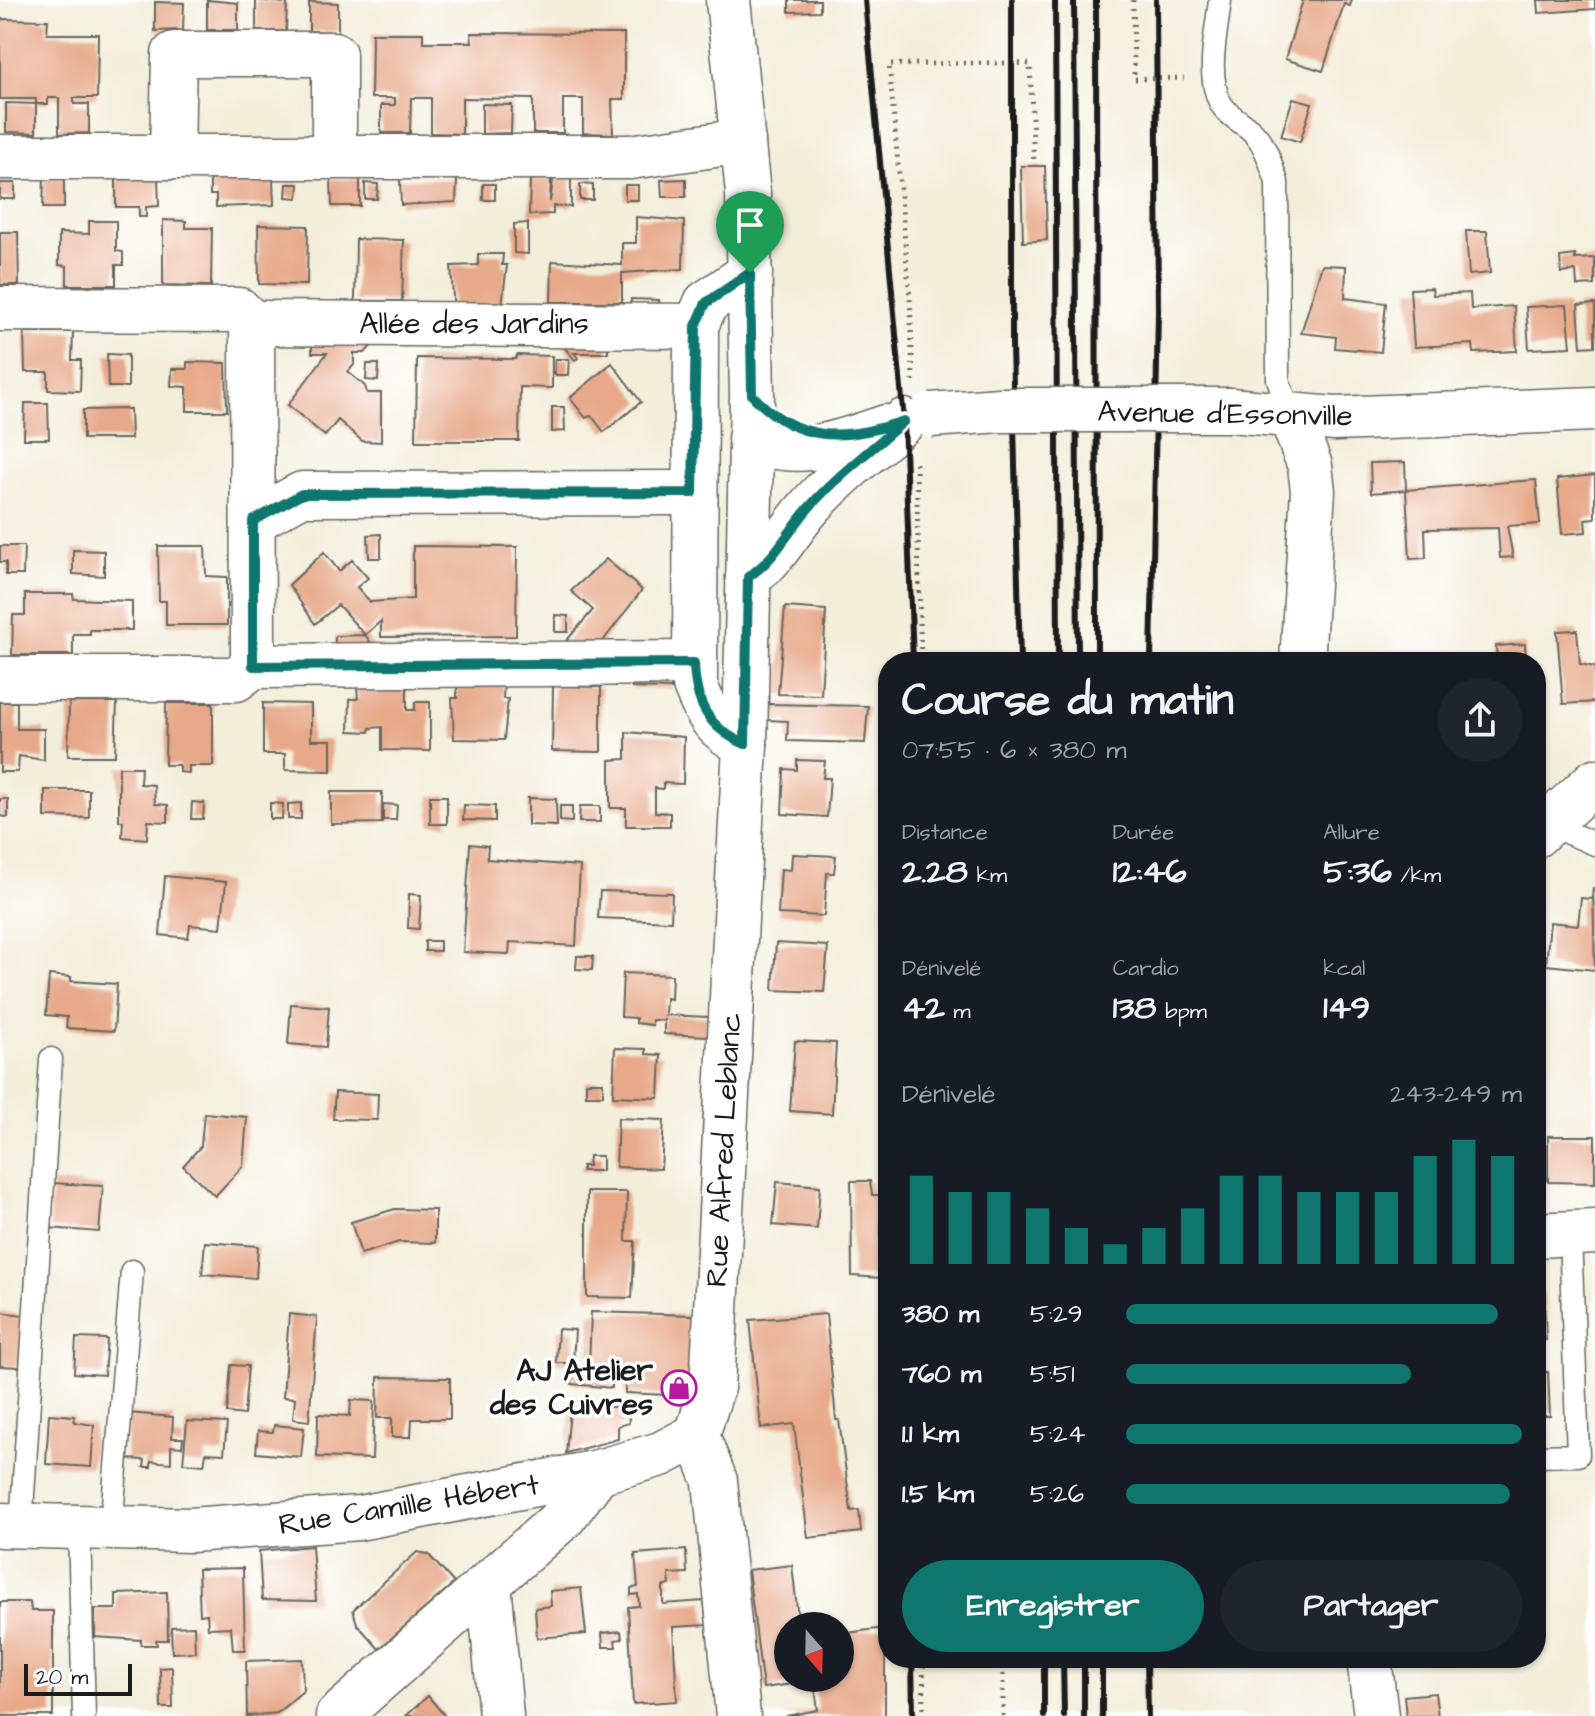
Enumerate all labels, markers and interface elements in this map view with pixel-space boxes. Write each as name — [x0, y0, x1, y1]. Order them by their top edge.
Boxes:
pin — [716, 191, 784, 273]
icon: arrive — [728, 203, 772, 247]
street label: Allée des Jardins — [359, 303, 589, 345]
street label: Avenue d'Essonville — [1097, 391, 1353, 437]
text: Course du matin — [902, 671, 1234, 732]
button: share — [1438, 678, 1522, 762]
text: 07:55 · 6 × 380 m — [902, 732, 1127, 768]
text: Distance — [902, 817, 988, 848]
text: Durée — [1113, 817, 1174, 848]
text: Allure — [1323, 817, 1380, 848]
text: 2.28 — [902, 848, 968, 896]
text: 12:46 — [1113, 848, 1187, 896]
text: 5:36 — [1323, 848, 1392, 896]
text: km — [968, 860, 1007, 891]
text: /km — [1392, 860, 1441, 891]
text: Dénivelé — [902, 953, 981, 984]
text: Cardio — [1113, 953, 1179, 984]
text: kcal — [1323, 953, 1365, 984]
text: 42 — [902, 984, 945, 1032]
text: 138 — [1113, 984, 1156, 1032]
text: 149 — [1323, 984, 1370, 1032]
text: m — [945, 996, 971, 1027]
text: bpm — [1156, 996, 1207, 1027]
street label: Rue Alfred Leblanc — [696, 1012, 752, 1288]
text: Dénivelé — [902, 1076, 996, 1112]
text: 243–249 m — [1390, 1076, 1522, 1112]
text: 380 m — [902, 1296, 979, 1332]
text: 5:29 — [1030, 1296, 1082, 1332]
place label: AJ Atelier des Cuivres — [489, 1350, 653, 1426]
text: 760 m — [902, 1356, 981, 1392]
text: 5:51 — [1030, 1356, 1074, 1392]
shop icon: AJ Atelier des Cuivres — [660, 1369, 698, 1407]
text: 1.1 km — [902, 1416, 959, 1452]
text: 5:24 — [1030, 1416, 1085, 1452]
street label: Rue Camille Hébert — [276, 1464, 542, 1546]
text: 1.5 km — [902, 1476, 974, 1512]
text: 5:26 — [1030, 1476, 1084, 1512]
button: Enregistrer — [902, 1560, 1204, 1652]
button: Partager — [1220, 1560, 1522, 1652]
north arrow — [774, 1612, 854, 1692]
map controls — [774, 1612, 854, 1692]
scale bar — [24, 1660, 132, 1696]
text: 20 m — [36, 1662, 88, 1693]

